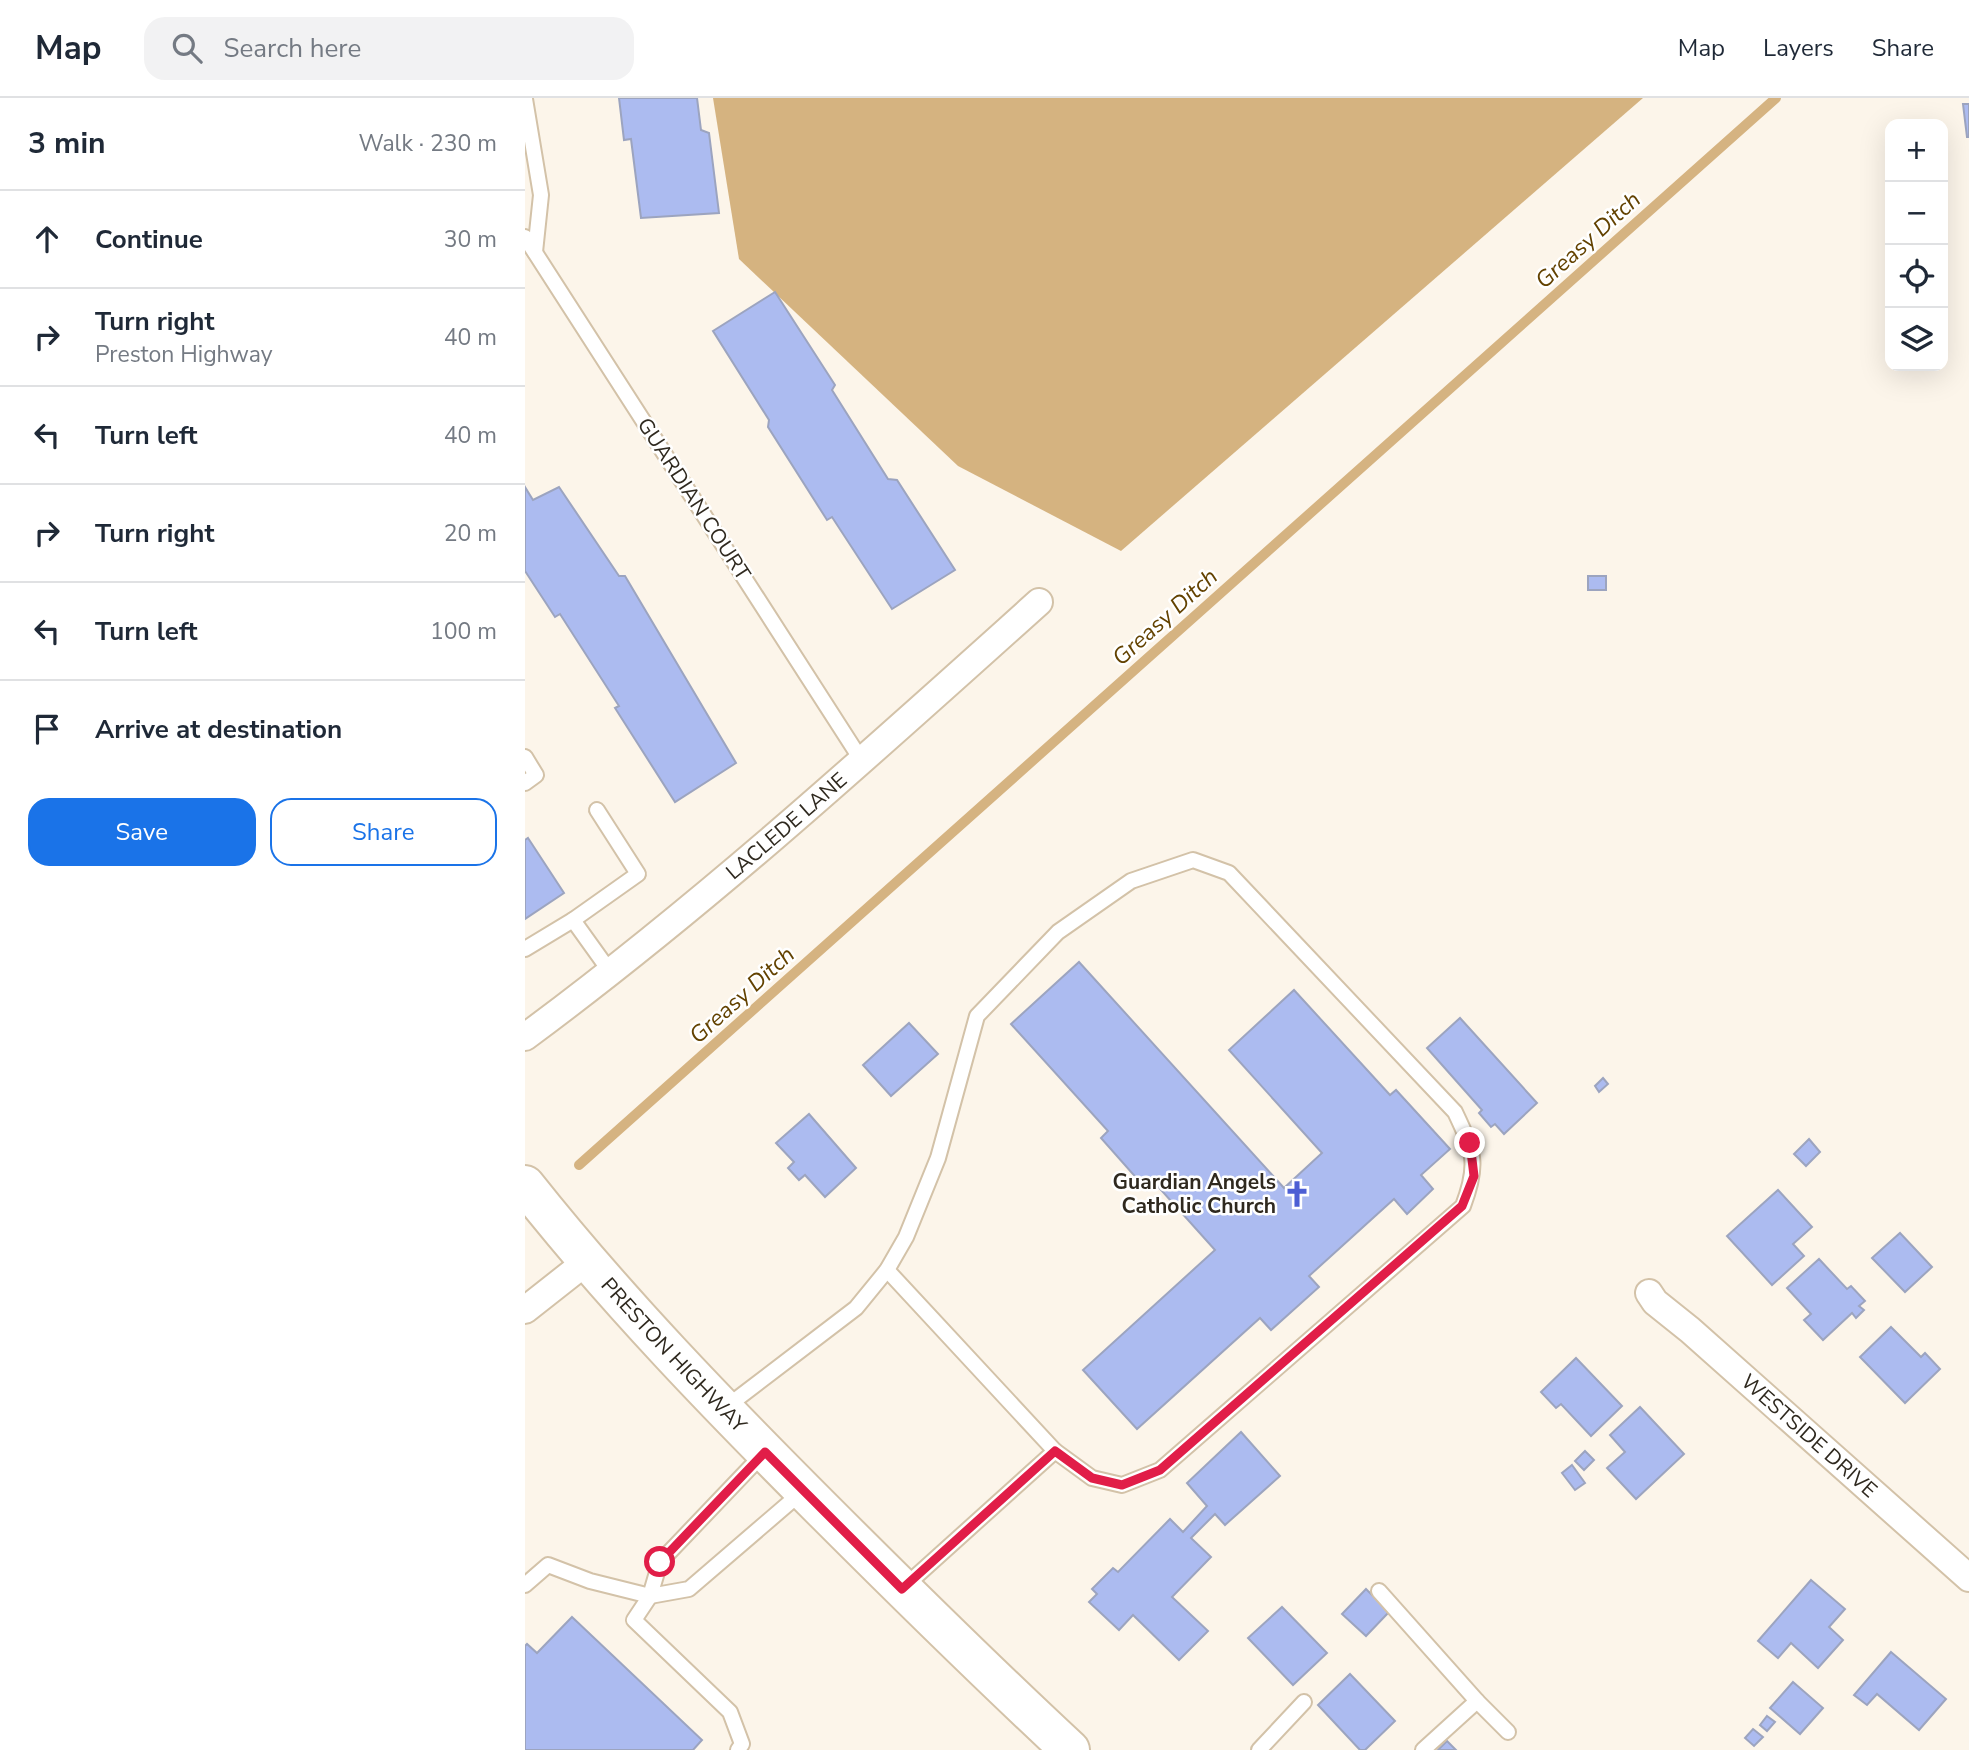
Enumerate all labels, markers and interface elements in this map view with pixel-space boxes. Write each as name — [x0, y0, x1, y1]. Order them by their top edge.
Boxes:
search box — [144, 17, 634, 80]
text: Map — [35, 26, 102, 71]
icon: search — [168, 29, 206, 67]
text: Search here — [224, 31, 361, 66]
text: Map — [1678, 32, 1725, 64]
text: Layers — [1763, 32, 1834, 64]
text: Share — [1872, 32, 1934, 64]
map controls — [1885, 119, 1948, 371]
button: + — [1885, 119, 1948, 182]
text: 3 min — [28, 123, 106, 164]
text: Walk · 230 m — [358, 128, 497, 159]
button: − — [1885, 182, 1948, 245]
water label: Greasy Ditch — [1529, 184, 1647, 296]
icon: ahead — [28, 220, 66, 258]
text: Continue — [95, 222, 203, 257]
text: 30 m — [444, 224, 497, 255]
button: locate — [1885, 245, 1948, 308]
text: Turn right — [95, 304, 214, 339]
button: layers — [1885, 308, 1948, 371]
icon: right — [28, 318, 66, 356]
text: 40 m — [444, 322, 497, 353]
text: Preston Highway — [95, 339, 273, 370]
street label: GUARDIAN COURT — [631, 412, 757, 586]
icon: left — [28, 416, 66, 454]
text: Turn left — [95, 418, 198, 453]
text: 40 m — [444, 420, 497, 451]
icon: right — [28, 514, 66, 552]
text: Turn right — [95, 516, 214, 551]
text: 20 m — [444, 518, 497, 549]
water label: Greasy Ditch — [1106, 561, 1224, 673]
icon: left — [28, 612, 66, 650]
text: Turn left — [95, 614, 198, 649]
text: 100 m — [430, 616, 497, 647]
icon: arrive — [28, 710, 66, 748]
text: Arrive at destination — [95, 712, 342, 747]
street label: LACLEDE LANE — [720, 766, 853, 886]
button: Save — [28, 798, 256, 866]
button: Share — [270, 798, 497, 866]
water label: Greasy Ditch — [683, 939, 801, 1051]
route end — [1454, 1127, 1485, 1158]
place label: Guardian Angels Catholic Church — [1113, 1168, 1276, 1220]
church icon: Guardian Angels Catholic Church — [1282, 1179, 1312, 1209]
street label: PRESTON HIGHWAY — [595, 1272, 753, 1439]
street label: WESTSIDE DRIVE — [1735, 1368, 1883, 1504]
route start — [644, 1546, 675, 1577]

